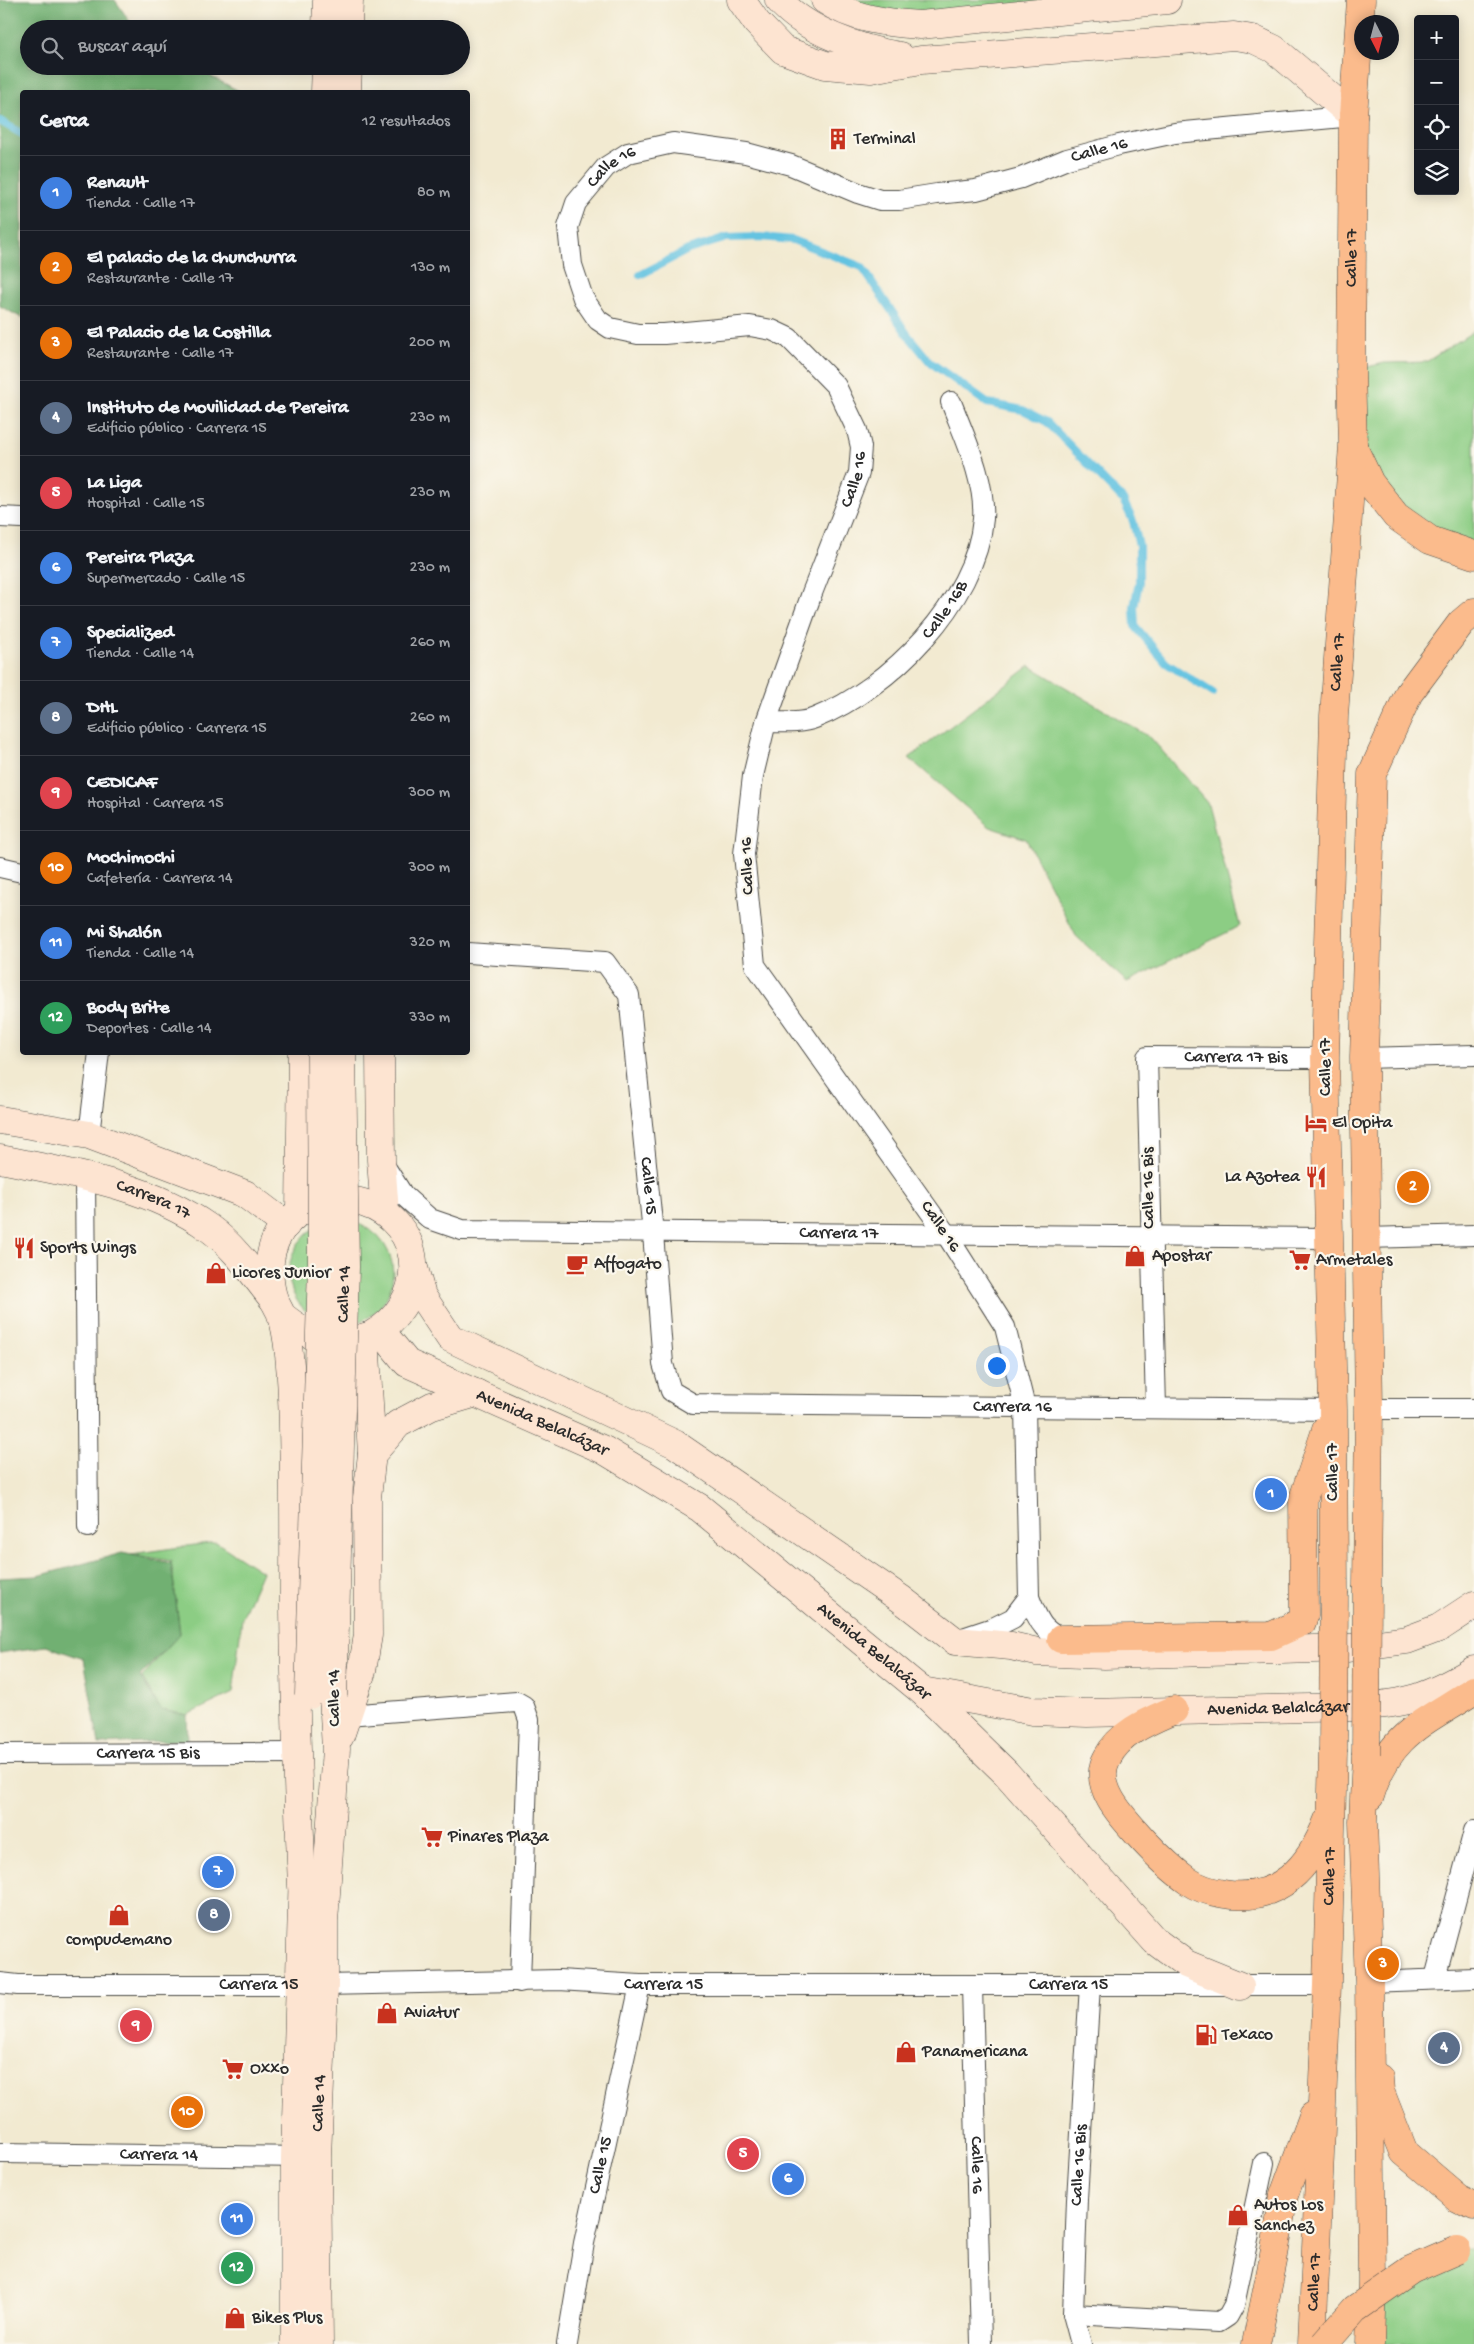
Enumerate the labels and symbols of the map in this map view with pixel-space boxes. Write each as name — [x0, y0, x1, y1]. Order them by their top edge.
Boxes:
north arrow — [1354, 15, 1399, 60]
building icon: Terminal — [825, 126, 851, 152]
place label: Terminal — [853, 129, 916, 150]
street label: Calle 16 — [1069, 133, 1130, 168]
street label: Calle 16 — [582, 141, 638, 192]
street label: Calle 17 — [1341, 228, 1363, 287]
street label: Calle 16 — [836, 450, 871, 511]
street label: Calle 16B — [917, 576, 973, 644]
street label: Calle 17 — [1325, 632, 1350, 692]
street label: Calle 16 — [736, 836, 759, 895]
street label: Calle 17 — [1316, 1037, 1337, 1096]
street label: Carrera 17 Bis — [1184, 1047, 1289, 1068]
hotel icon: El Opita — [1303, 1110, 1329, 1136]
place label: El Opita — [1332, 1113, 1393, 1134]
street label: Calle 16 Bis — [1138, 1146, 1160, 1229]
street label: Calle 15 — [635, 1156, 662, 1216]
restaurant icon: La Azotea — [1303, 1164, 1329, 1190]
place label: La Azotea — [1225, 1167, 1301, 1188]
pin: 2 — [1397, 1168, 1429, 1206]
street label: Carrera 17 — [113, 1175, 195, 1225]
street label: Calle 16 — [915, 1197, 965, 1257]
street label: Carrera 17 — [799, 1223, 879, 1244]
restaurant icon: Sports Wings — [11, 1235, 37, 1261]
place label: Sports Wings — [40, 1238, 137, 1259]
shop icon: Apostar — [1122, 1243, 1148, 1269]
place label: Apostar — [1152, 1246, 1213, 1267]
supermarket icon: Armetales — [1287, 1247, 1313, 1273]
place label: Armetales — [1316, 1250, 1394, 1271]
cafe icon: Affogato — [564, 1251, 590, 1277]
place label: Affogato — [594, 1254, 662, 1275]
shop icon: Licores Junior — [203, 1260, 229, 1286]
place label: Licores Junior — [232, 1263, 332, 1284]
street label: Calle 14 — [333, 1265, 356, 1323]
your location — [984, 1353, 1010, 1379]
street label: Avenida Belalcázar — [473, 1384, 614, 1462]
street label: Carrera 16 — [973, 1396, 1053, 1418]
street label: Calle 17 — [1323, 1442, 1344, 1501]
pin: 1 — [1255, 1475, 1287, 1513]
street label: Avenida Belalcázar — [812, 1598, 937, 1706]
street label: Calle 14 — [324, 1669, 346, 1727]
street label: Avenida Belalcázar — [1207, 1697, 1351, 1721]
street label: Carrera 15 Bis — [96, 1743, 201, 1764]
supermarket icon: Pinares Plaza — [419, 1824, 445, 1850]
place label: Pinares Plaza — [447, 1827, 550, 1848]
street label: Calle 17 — [1319, 1847, 1341, 1906]
pin: 7 — [202, 1853, 234, 1891]
pin: 8 — [198, 1896, 230, 1934]
shop icon: compudemano — [106, 1902, 132, 1928]
place label: compudemano — [66, 1930, 172, 1951]
pin: 3 — [1367, 1945, 1399, 1983]
street label: Carrera 15 — [623, 1974, 703, 1996]
street label: Carrera 15 — [219, 1975, 298, 1996]
street label: Carrera 15 — [1029, 1975, 1108, 1996]
shop icon: Aviatur — [374, 2000, 400, 2026]
place label: Aviatur — [404, 2003, 460, 2024]
pin: 9 — [120, 2007, 152, 2045]
fuel station icon: Texaco — [1193, 2022, 1219, 2048]
place label: Texaco — [1221, 2025, 1273, 2046]
pin: 4 — [1428, 2029, 1460, 2067]
shop icon: Panamericana — [893, 2039, 919, 2065]
place label: Panamericana — [921, 2042, 1028, 2063]
supermarket icon: Oxxo — [220, 2056, 246, 2082]
place label: Oxxo — [250, 2059, 289, 2080]
street label: Calle 14 — [308, 2074, 331, 2132]
pin: 10 — [171, 2093, 203, 2131]
street label: Calle 16 Bis — [1066, 2122, 1092, 2206]
street label: Calle 15 — [584, 2135, 617, 2196]
pin: 5 — [727, 2135, 759, 2173]
street label: Calle 16 — [965, 2136, 988, 2195]
street label: Carrera 14 — [120, 2144, 199, 2166]
pin: 6 — [772, 2160, 804, 2198]
place label: Autos Los Sanchez — [1254, 2195, 1325, 2237]
pin: 11 — [221, 2200, 253, 2238]
shop icon: Autos Los Sanchez — [1225, 2202, 1251, 2228]
pin: 12 — [221, 2249, 253, 2287]
street label: Calle 17 — [1303, 2252, 1326, 2311]
shop icon: Bikes Plus — [222, 2305, 248, 2331]
place label: Bikes Plus — [251, 2308, 324, 2329]

